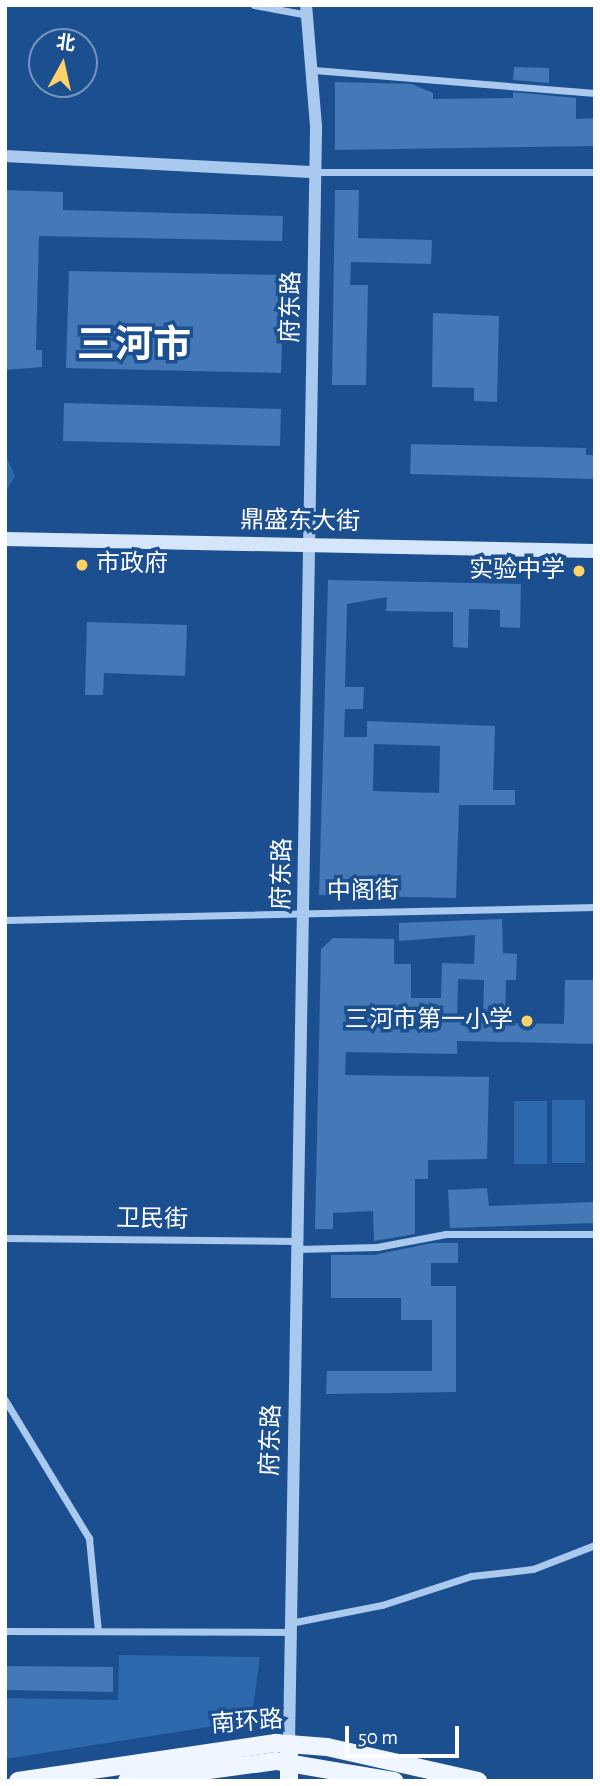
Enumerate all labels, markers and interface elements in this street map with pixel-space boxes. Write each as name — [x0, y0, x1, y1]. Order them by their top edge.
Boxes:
north arrow — [28, 28, 98, 98]
text: 北 — [55, 33, 76, 54]
street label: 府东路 — [277, 271, 307, 343]
district label: 三河市 — [77, 324, 191, 370]
street label: 鼎盛东大街 — [240, 507, 360, 537]
place label: 市政府 — [96, 551, 168, 579]
marker: 市政府 — [74, 557, 90, 573]
place label: 实验中学 — [469, 557, 565, 585]
marker: 实验中学 — [571, 563, 587, 579]
street label: 府东路 — [268, 838, 298, 910]
street label: 中阁街 — [327, 877, 399, 907]
place label: 三河市第一小学 — [345, 1007, 513, 1035]
marker: 三河市第一小学 — [519, 1013, 535, 1029]
street label: 卫民街 — [116, 1205, 188, 1235]
street label: 府东路 — [256, 1404, 288, 1476]
street label: 南环路 — [210, 1706, 284, 1740]
scale bar — [348, 1712, 462, 1756]
text: 50 m — [358, 1727, 398, 1748]

